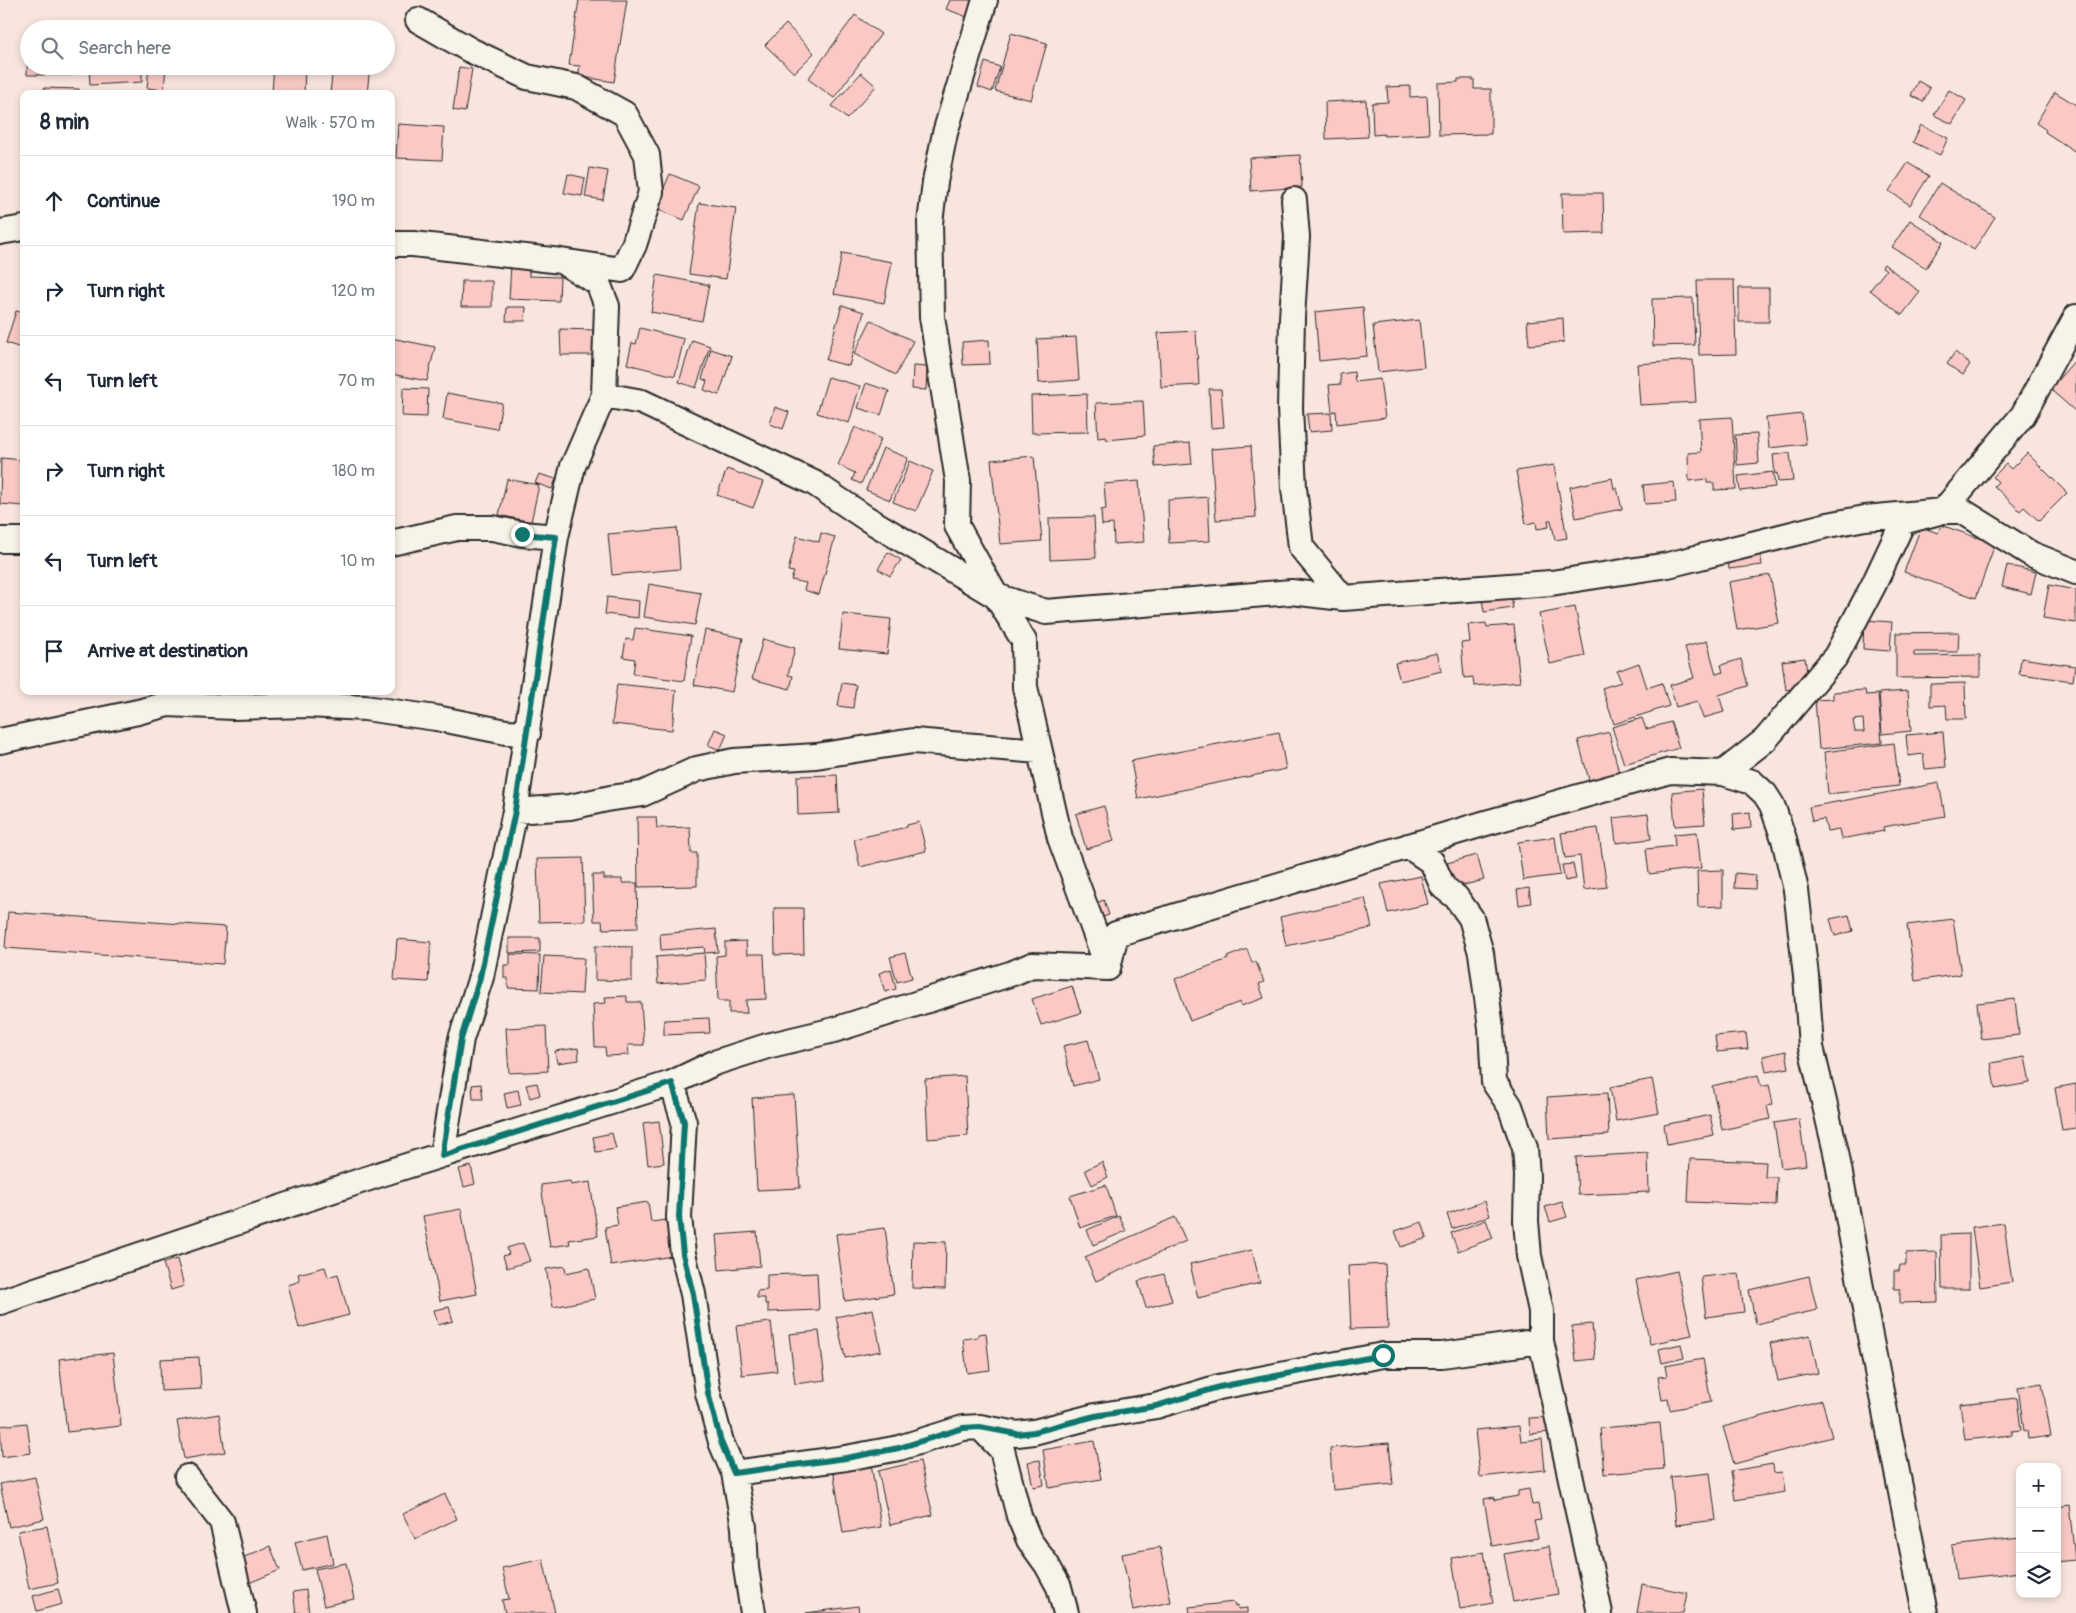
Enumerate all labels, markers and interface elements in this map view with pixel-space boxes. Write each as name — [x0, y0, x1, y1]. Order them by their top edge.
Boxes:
search box — [20, 20, 395, 75]
icon: search — [38, 34, 66, 62]
text: Search here — [78, 36, 171, 60]
text: 8 min — [40, 109, 89, 136]
text: Walk · 570 m — [286, 113, 375, 133]
icon: ahead — [40, 187, 68, 215]
text: Continue — [87, 189, 160, 213]
text: 190 m — [332, 191, 375, 211]
icon: right — [40, 277, 68, 305]
text: Turn right — [87, 279, 165, 303]
text: 120 m — [331, 281, 375, 301]
icon: left — [40, 367, 68, 395]
text: Turn left — [87, 369, 157, 393]
text: 70 m — [338, 371, 375, 391]
icon: right — [40, 457, 68, 485]
text: Turn right — [87, 459, 165, 483]
text: 180 m — [332, 461, 375, 481]
route end — [511, 523, 534, 546]
icon: left — [40, 547, 68, 575]
text: Turn left — [87, 549, 157, 573]
text: 10 m — [340, 551, 375, 571]
icon: arrive — [40, 637, 68, 665]
text: Arrive at destination — [87, 639, 248, 663]
route start — [1372, 1344, 1395, 1367]
map controls — [2016, 1463, 2061, 1598]
button: + — [2016, 1463, 2061, 1508]
button: − — [2016, 1508, 2061, 1553]
button: layers — [2016, 1553, 2061, 1598]

